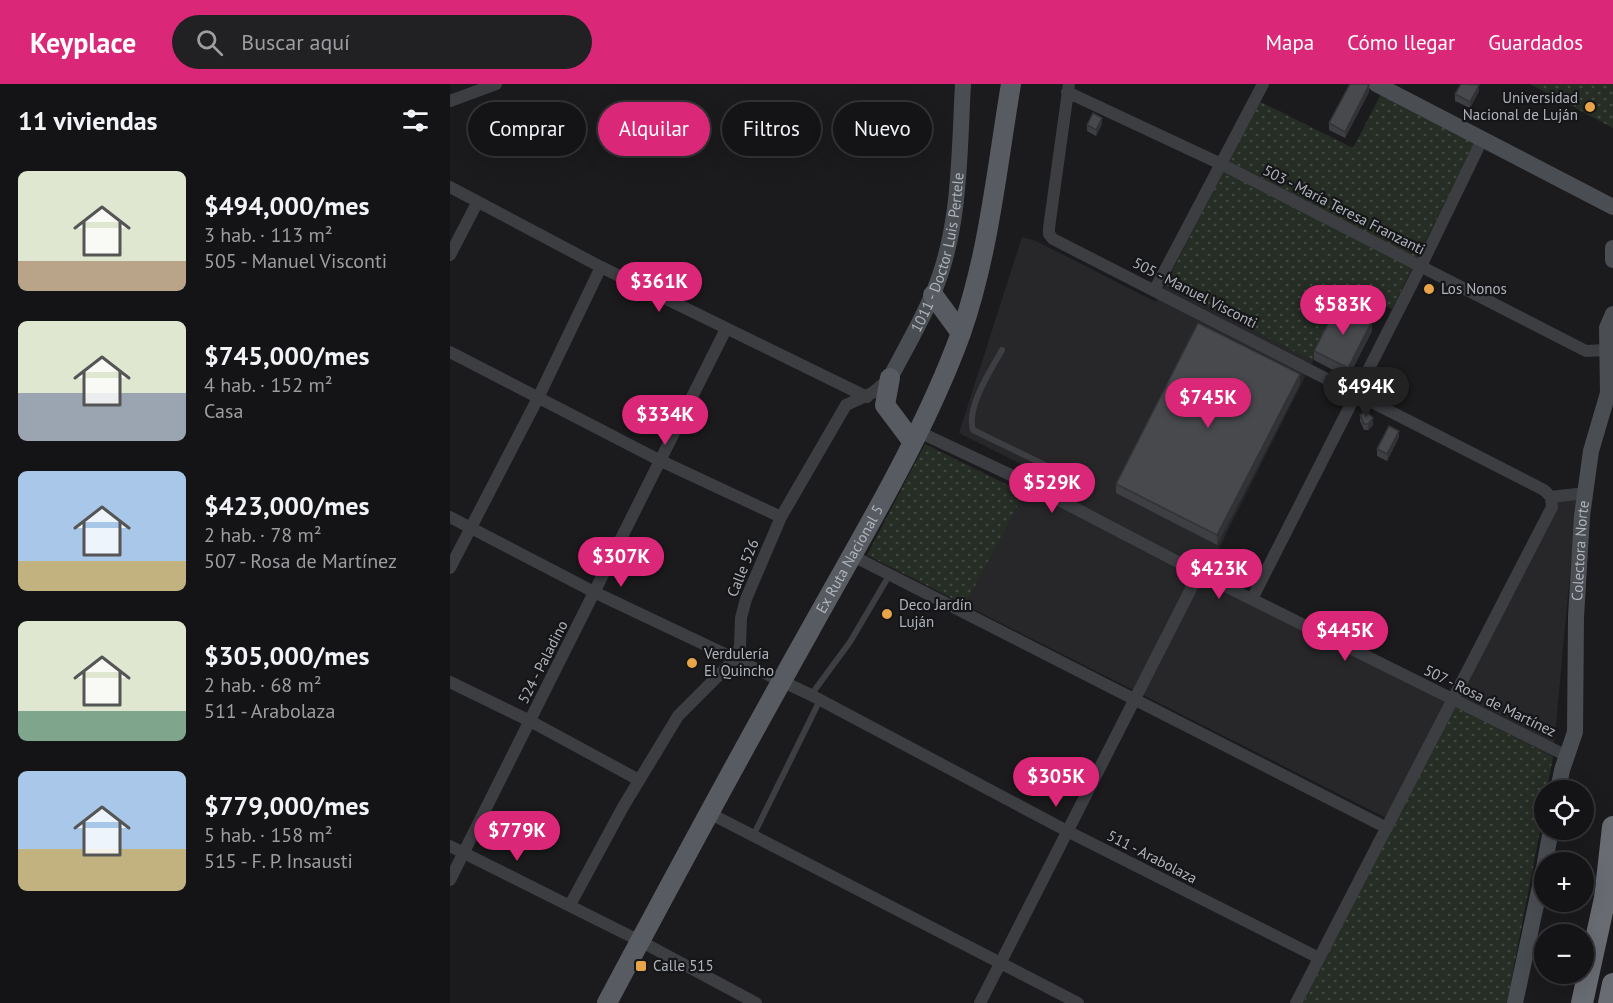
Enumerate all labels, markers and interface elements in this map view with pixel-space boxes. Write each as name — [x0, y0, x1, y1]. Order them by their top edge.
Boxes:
search box — [172, 15, 592, 69]
text: Keyplace — [30, 24, 136, 61]
icon: search — [193, 26, 226, 59]
text: Buscar aquí — [241, 28, 350, 56]
text: Mapa — [1265, 29, 1314, 56]
text: Cómo llegar — [1347, 29, 1455, 56]
text: Guardados — [1488, 29, 1583, 56]
place label: Universidad Nacional de Luján — [1463, 88, 1578, 124]
marker: Universidad Nacional de Luján — [1583, 100, 1597, 114]
chip: Comprar — [468, 102, 586, 156]
chip: Alquilar — [598, 102, 710, 156]
chip: Filtros — [722, 102, 821, 156]
chip: Nuevo — [833, 102, 932, 156]
text: 11 viviendas — [18, 104, 158, 137]
icon: filters — [399, 104, 432, 137]
street label: 503 - María Teresa Franzanti — [1260, 160, 1428, 259]
street label: 1011 - Doctor Luis Pertele — [906, 172, 968, 335]
text: $494,000/mes — [204, 189, 369, 222]
icon: home — [66, 195, 138, 267]
text: 3 hab. · 113 m² — [204, 222, 333, 248]
text: 505 - Manuel Visconti — [204, 248, 387, 274]
street label: 505 - Manuel Visconti — [1130, 253, 1261, 332]
pin: $361K — [617, 262, 701, 313]
text: $361K — [630, 268, 688, 294]
place label: Los Nonos — [1441, 279, 1507, 298]
marker: Los Nonos — [1422, 282, 1436, 296]
pin: $583K — [1301, 285, 1385, 336]
text: $583K — [1314, 291, 1372, 317]
text: $745,000/mes — [204, 339, 369, 372]
icon: home — [66, 345, 138, 417]
pin: $494K — [1324, 367, 1408, 418]
text: 4 hab. · 152 m² — [204, 372, 333, 398]
text: $494K — [1337, 373, 1395, 399]
pin: $745K — [1166, 378, 1250, 429]
text: $745K — [1179, 384, 1237, 410]
pin: $334K — [623, 395, 707, 446]
text: Casa — [204, 398, 243, 424]
text: $334K — [636, 401, 694, 427]
pin: $529K — [1010, 463, 1094, 514]
text: $529K — [1023, 469, 1081, 495]
text: $423,000/mes — [204, 489, 369, 522]
icon: home — [66, 495, 138, 567]
street label: Colectora Norte — [1567, 499, 1593, 601]
street label: Ex Ruta Nacional 5 — [811, 501, 887, 617]
text: 2 hab. · 78 m² — [204, 522, 322, 548]
street label: Calle 526 — [722, 536, 763, 599]
pin: $307K — [579, 537, 663, 588]
text: $307K — [592, 543, 650, 569]
text: 507 - Rosa de Martínez — [204, 548, 397, 574]
pin: $423K — [1177, 549, 1261, 600]
text: $423K — [1190, 555, 1248, 581]
place label: Deco Jardín Luján — [899, 595, 972, 631]
marker: Deco Jardín Luján — [880, 607, 894, 621]
pin: $445K — [1303, 611, 1387, 662]
street label: 524 - Paladino — [513, 617, 572, 707]
text: $445K — [1316, 617, 1374, 643]
text: $305,000/mes — [204, 639, 369, 672]
place label: Verdulería El Quincho — [703, 644, 774, 680]
icon: home — [66, 645, 138, 717]
marker: Verdulería El Quincho — [685, 656, 699, 670]
street label: 507 - Rosa de Martínez — [1421, 660, 1559, 741]
text: 2 hab. · 68 m² — [204, 672, 322, 698]
text: 511 - Arabolaza — [204, 698, 335, 724]
pin: $305K — [1014, 757, 1098, 808]
text: $305K — [1027, 763, 1085, 789]
map controls — [1534, 780, 1594, 984]
button: locate — [1534, 780, 1594, 840]
text: $779,000/mes — [204, 789, 369, 822]
icon: home — [66, 795, 138, 867]
pin: $779K — [475, 811, 559, 862]
text: $779K — [488, 817, 546, 843]
text: 5 hab. · 158 m² — [204, 822, 333, 848]
street label: 511 - Arabolaza — [1104, 826, 1200, 887]
text: 515 - F. P. Insausti — [204, 848, 353, 874]
button: + — [1534, 852, 1594, 912]
button: − — [1534, 924, 1594, 984]
place label: Calle 515 — [653, 956, 714, 975]
marker: Calle 515 — [634, 959, 648, 973]

